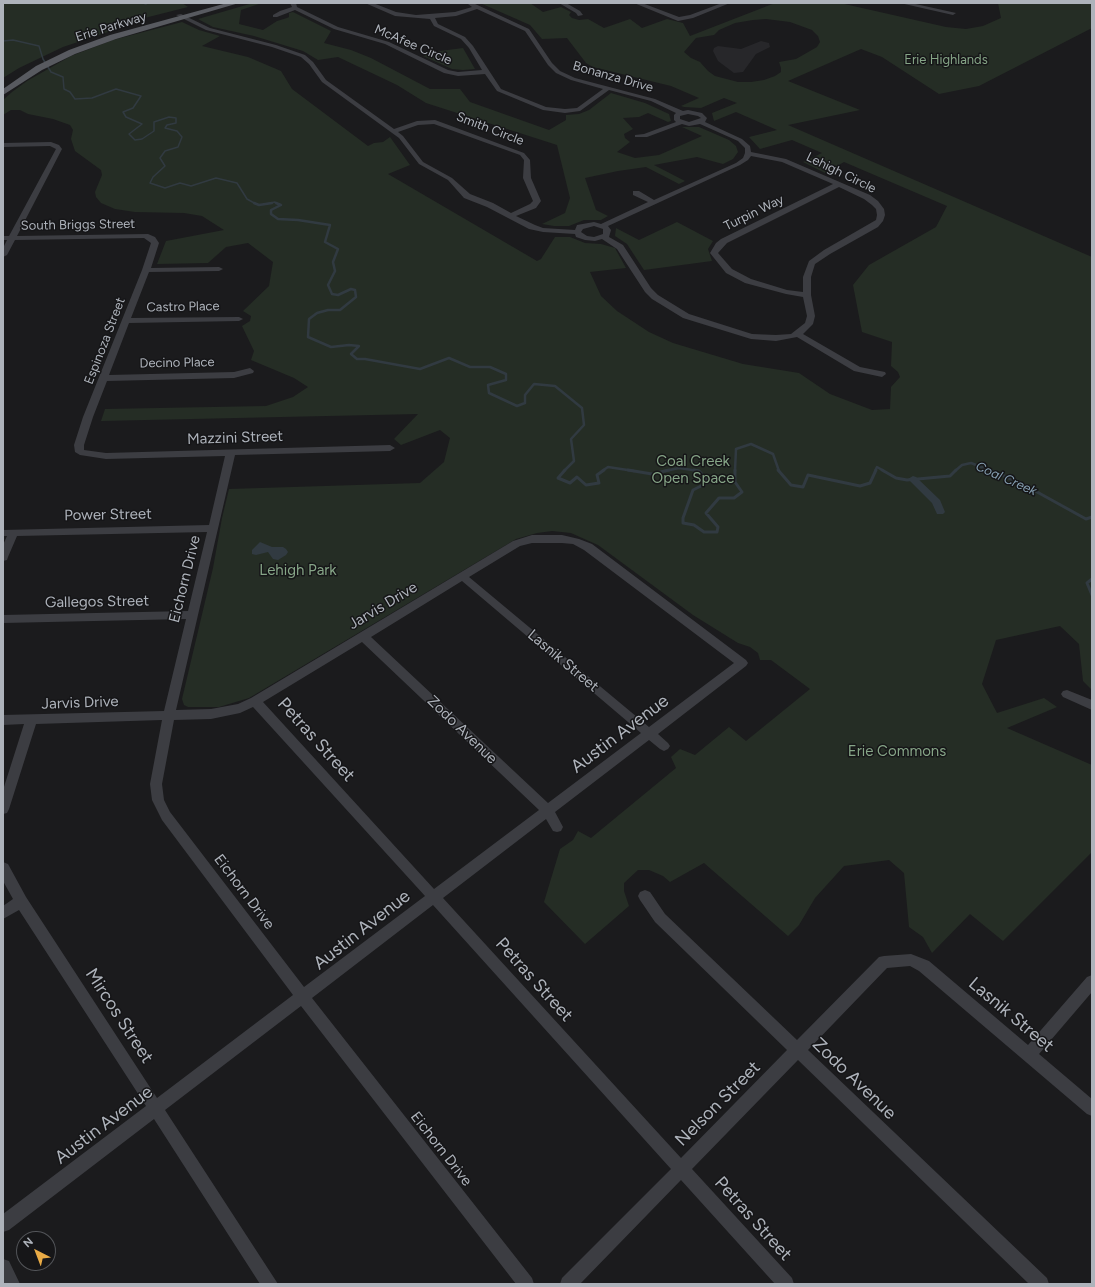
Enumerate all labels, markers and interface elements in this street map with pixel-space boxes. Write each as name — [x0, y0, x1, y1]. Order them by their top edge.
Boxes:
street label: Erie Parkway — [74, 9, 148, 45]
street label: McAfee Circle — [372, 22, 454, 68]
park label: Erie Highlands — [904, 52, 988, 68]
street label: Bonanza Drive — [571, 58, 655, 96]
street label: Smith Circle — [454, 109, 526, 149]
street label: Lehigh Circle — [803, 149, 879, 197]
street label: Turpin Way — [722, 192, 786, 234]
street label: South Briggs Street — [21, 216, 135, 234]
street label: Espinoza Street — [81, 295, 129, 387]
street label: Castro Place — [146, 299, 220, 315]
street label: Decino Place — [139, 355, 215, 371]
street label: Mazzini Street — [187, 427, 283, 449]
park label: Coal Creek Open Space — [652, 453, 734, 488]
water label: Coal Creek — [973, 459, 1039, 499]
street label: Power Street — [64, 505, 152, 525]
street label: Eichorn Drive — [165, 533, 205, 625]
park label: Lehigh Park — [259, 562, 337, 580]
street label: Jarvis Drive — [345, 578, 421, 634]
street label: Gallegos Street — [45, 592, 149, 612]
street label: Lasnik Street — [524, 626, 602, 696]
street label: Austin Avenue — [567, 690, 673, 778]
street label: Zodo Avenue — [423, 692, 501, 768]
street label: Jarvis Drive — [41, 693, 119, 713]
street label: Petras Street — [273, 694, 359, 786]
park label: Erie Commons — [848, 743, 946, 761]
street label: Eichorn Drive — [210, 851, 278, 933]
street label: Austin Avenue — [309, 885, 415, 975]
street label: Petras Street — [491, 934, 577, 1026]
street label: Mircos Street — [80, 964, 158, 1068]
street label: Lasnik Street — [964, 973, 1058, 1057]
street label: Zodo Avenue — [808, 1034, 900, 1124]
street label: Nelson Street — [671, 1057, 765, 1151]
street label: Austin Avenue — [51, 1081, 157, 1169]
street label: Eichorn Drive — [406, 1108, 476, 1190]
street label: Petras Street — [710, 1173, 796, 1265]
north arrow — [16, 1231, 56, 1271]
text: N — [21, 1235, 36, 1250]

